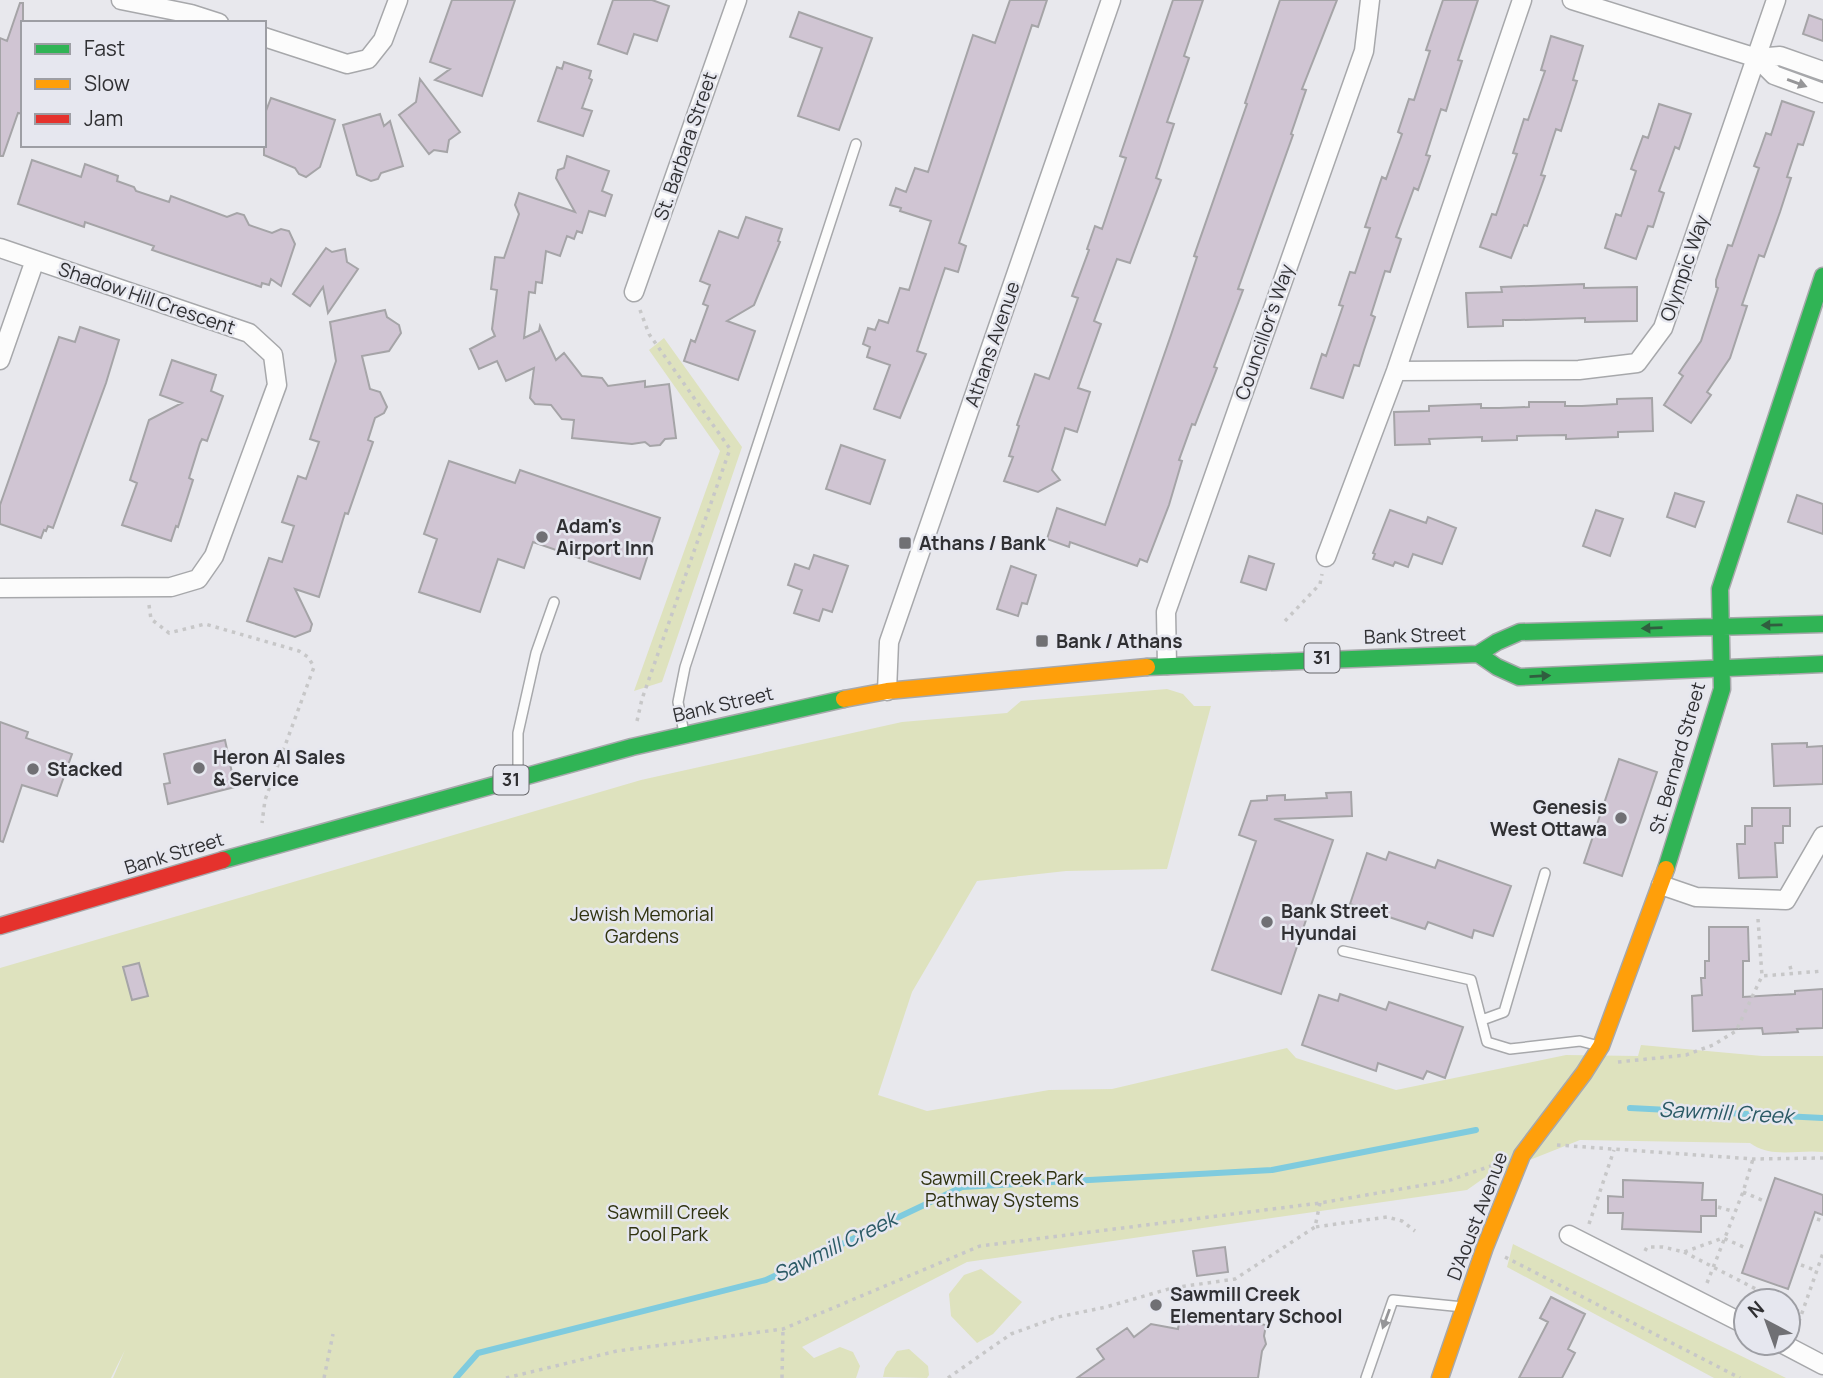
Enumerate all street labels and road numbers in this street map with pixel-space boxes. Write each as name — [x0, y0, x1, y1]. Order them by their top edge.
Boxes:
street label: St. Barbara Street — [647, 68, 723, 224]
street label: Olympic Way — [1654, 211, 1714, 325]
street label: Shadow Hill Crescent — [55, 256, 239, 340]
street label: Councillor's Way — [1229, 260, 1299, 404]
street label: Athans Avenue — [958, 278, 1026, 410]
street label: Bank Street — [1363, 620, 1467, 650]
road number: 31 — [1304, 644, 1340, 672]
street label: St. Bernard Street — [1643, 679, 1711, 837]
street label: Bank Street — [670, 680, 776, 728]
road number: 31 — [494, 766, 528, 794]
street label: Bank Street — [121, 826, 227, 880]
street label: D'Aoust Avenue — [1441, 1148, 1513, 1284]

